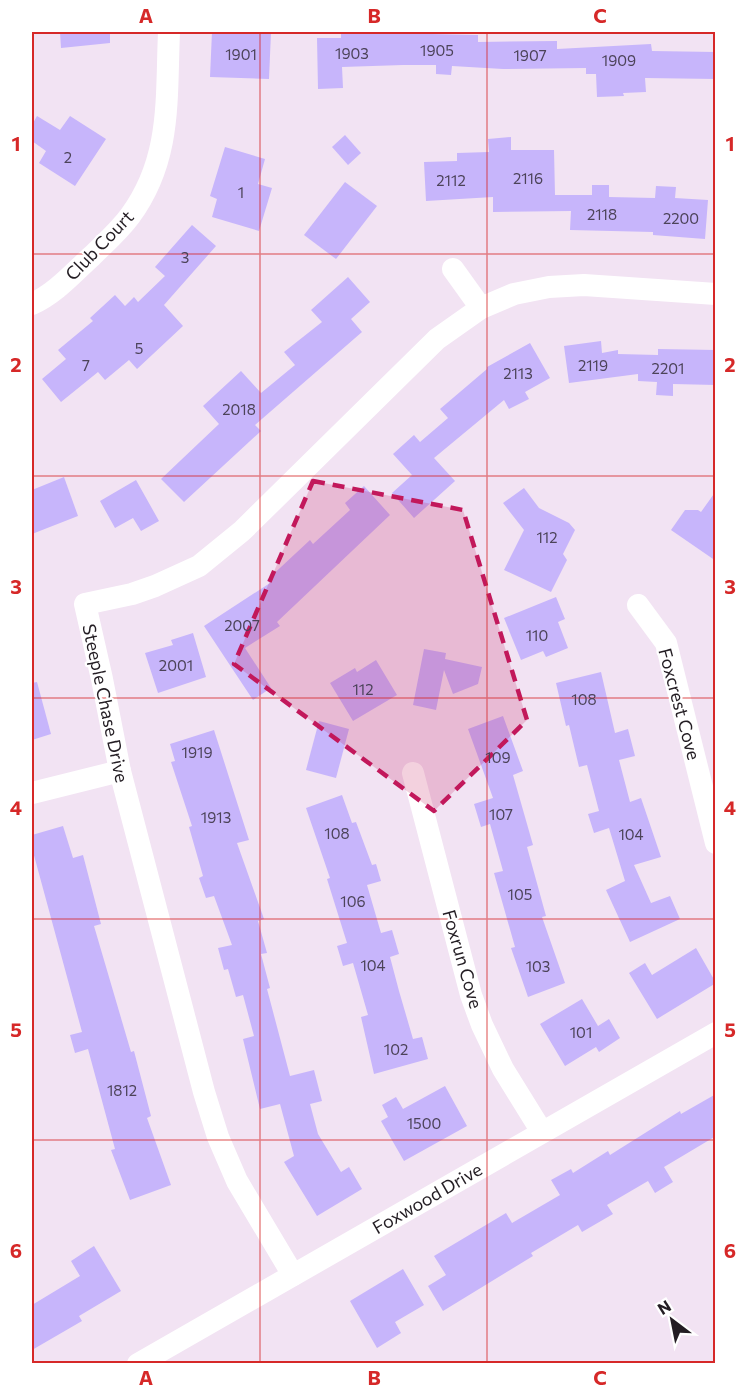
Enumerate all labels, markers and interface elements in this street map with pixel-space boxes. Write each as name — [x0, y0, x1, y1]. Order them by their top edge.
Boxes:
text: A — [139, 3, 153, 27]
text: B — [367, 3, 381, 27]
text: C — [593, 3, 607, 27]
house number: 1905 — [420, 41, 454, 59]
house number: 1903 — [335, 44, 369, 62]
house number: 1901 — [225, 45, 257, 63]
house number: 1907 — [513, 46, 547, 64]
house number: 1909 — [602, 51, 636, 69]
text: 1 — [11, 131, 21, 155]
text: 1 — [725, 131, 735, 155]
house number: 2 — [64, 148, 72, 166]
house number: 2116 — [513, 169, 543, 187]
house number: 2112 — [436, 171, 466, 189]
house number: 1 — [238, 183, 244, 201]
street label: Club Court — [60, 205, 138, 285]
house number: 2118 — [587, 205, 617, 223]
house number: 2200 — [663, 209, 699, 227]
house number: 3 — [181, 248, 189, 266]
house number: 5 — [135, 339, 143, 357]
text: 2 — [10, 352, 22, 376]
text: 2 — [724, 352, 736, 376]
house number: 7 — [82, 356, 90, 374]
house number: 2119 — [578, 356, 608, 374]
house number: 2201 — [652, 359, 684, 377]
house number: 2113 — [503, 364, 533, 382]
house number: 2018 — [222, 400, 256, 418]
house number: 112 — [536, 528, 558, 546]
text: 3 — [10, 574, 22, 598]
text: 3 — [724, 574, 736, 598]
house number: 2007 — [224, 616, 260, 634]
street label: Steeple Chase Drive — [78, 622, 134, 784]
house number: 110 — [526, 626, 548, 644]
street label: Foxcrest Cove — [655, 646, 705, 762]
house number: 2001 — [159, 656, 193, 674]
house number: 112 — [352, 680, 374, 698]
house number: 108 — [571, 690, 597, 708]
house number: 1919 — [181, 743, 213, 761]
house number: 109 — [485, 748, 511, 766]
text: 4 — [10, 795, 22, 819]
text: 4 — [724, 795, 736, 819]
house number: 107 — [489, 805, 513, 823]
house number: 1913 — [201, 808, 231, 826]
house number: 108 — [324, 824, 350, 842]
house number: 104 — [618, 825, 644, 843]
house number: 105 — [508, 885, 532, 903]
house number: 106 — [340, 892, 366, 910]
street label: Foxrun Cove — [438, 907, 488, 1011]
house number: 104 — [360, 956, 386, 974]
house number: 103 — [526, 957, 550, 975]
text: 5 — [10, 1017, 22, 1041]
text: 5 — [724, 1017, 736, 1041]
house number: 101 — [570, 1023, 592, 1041]
house number: 102 — [384, 1040, 408, 1058]
house number: 1812 — [107, 1081, 137, 1099]
house number: 1500 — [407, 1114, 441, 1132]
street label: Foxwood Drive — [368, 1158, 486, 1238]
text: 6 — [10, 1238, 22, 1262]
text: 6 — [724, 1238, 736, 1262]
north arrow — [642, 1290, 702, 1350]
text: N — [654, 1296, 674, 1318]
text: A — [139, 1365, 153, 1389]
text: B — [367, 1365, 381, 1389]
text: C — [593, 1365, 607, 1389]

